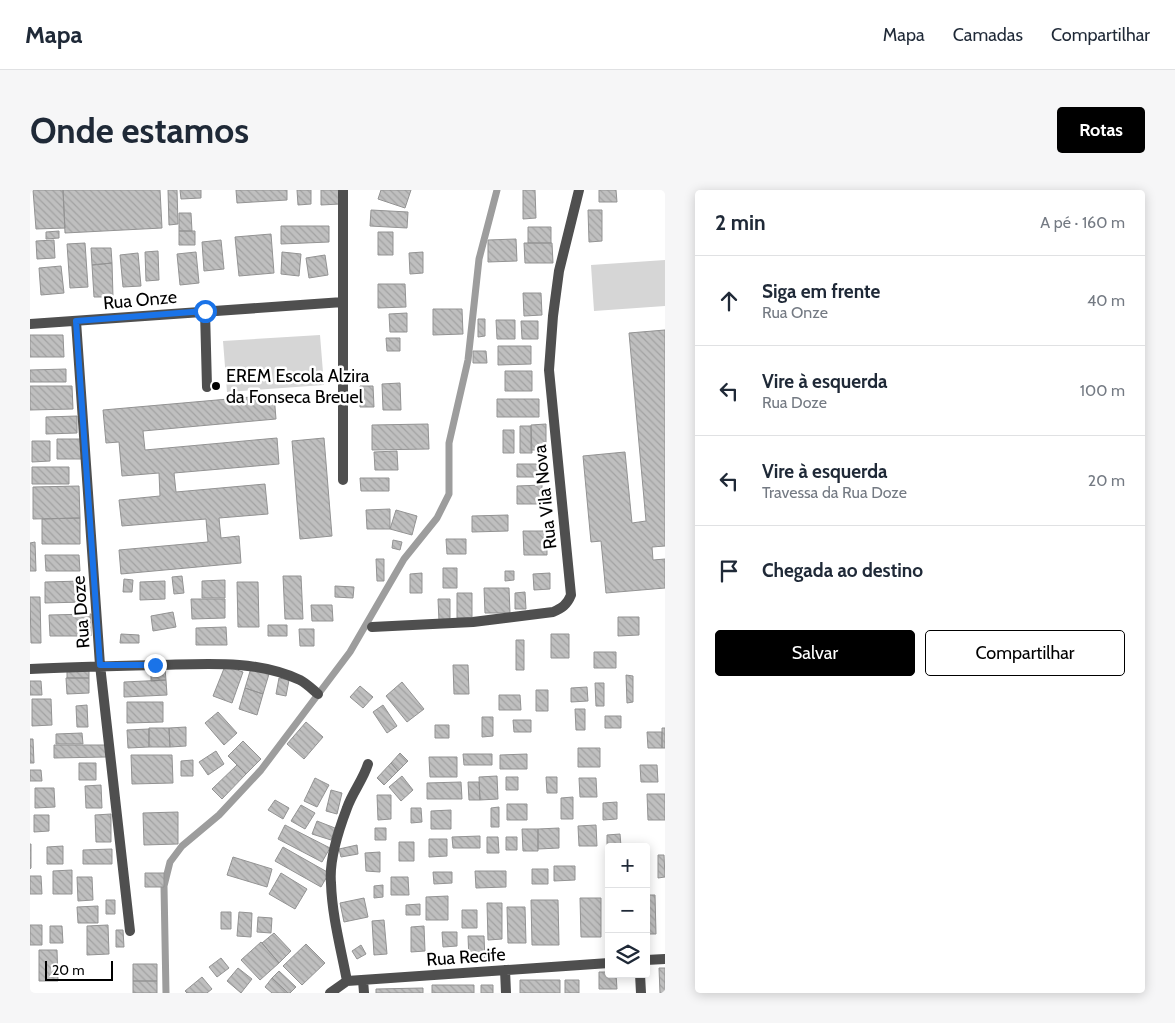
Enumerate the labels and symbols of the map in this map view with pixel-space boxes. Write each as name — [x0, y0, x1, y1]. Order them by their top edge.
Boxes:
street label: Rua Onze — [102, 286, 178, 314]
route start — [194, 300, 217, 323]
place label: EREM Escola Alzira da Fonseca Breuel — [226, 365, 370, 408]
marker: EREM Escola Alzira da Fonseca Breuel — [210, 380, 222, 392]
street label: Rua Vila Nova — [529, 443, 561, 550]
street label: Rua Doze — [67, 575, 95, 649]
route end — [144, 654, 167, 677]
street label: Rua Recife — [426, 943, 506, 971]
scale bar — [45, 958, 112, 981]

